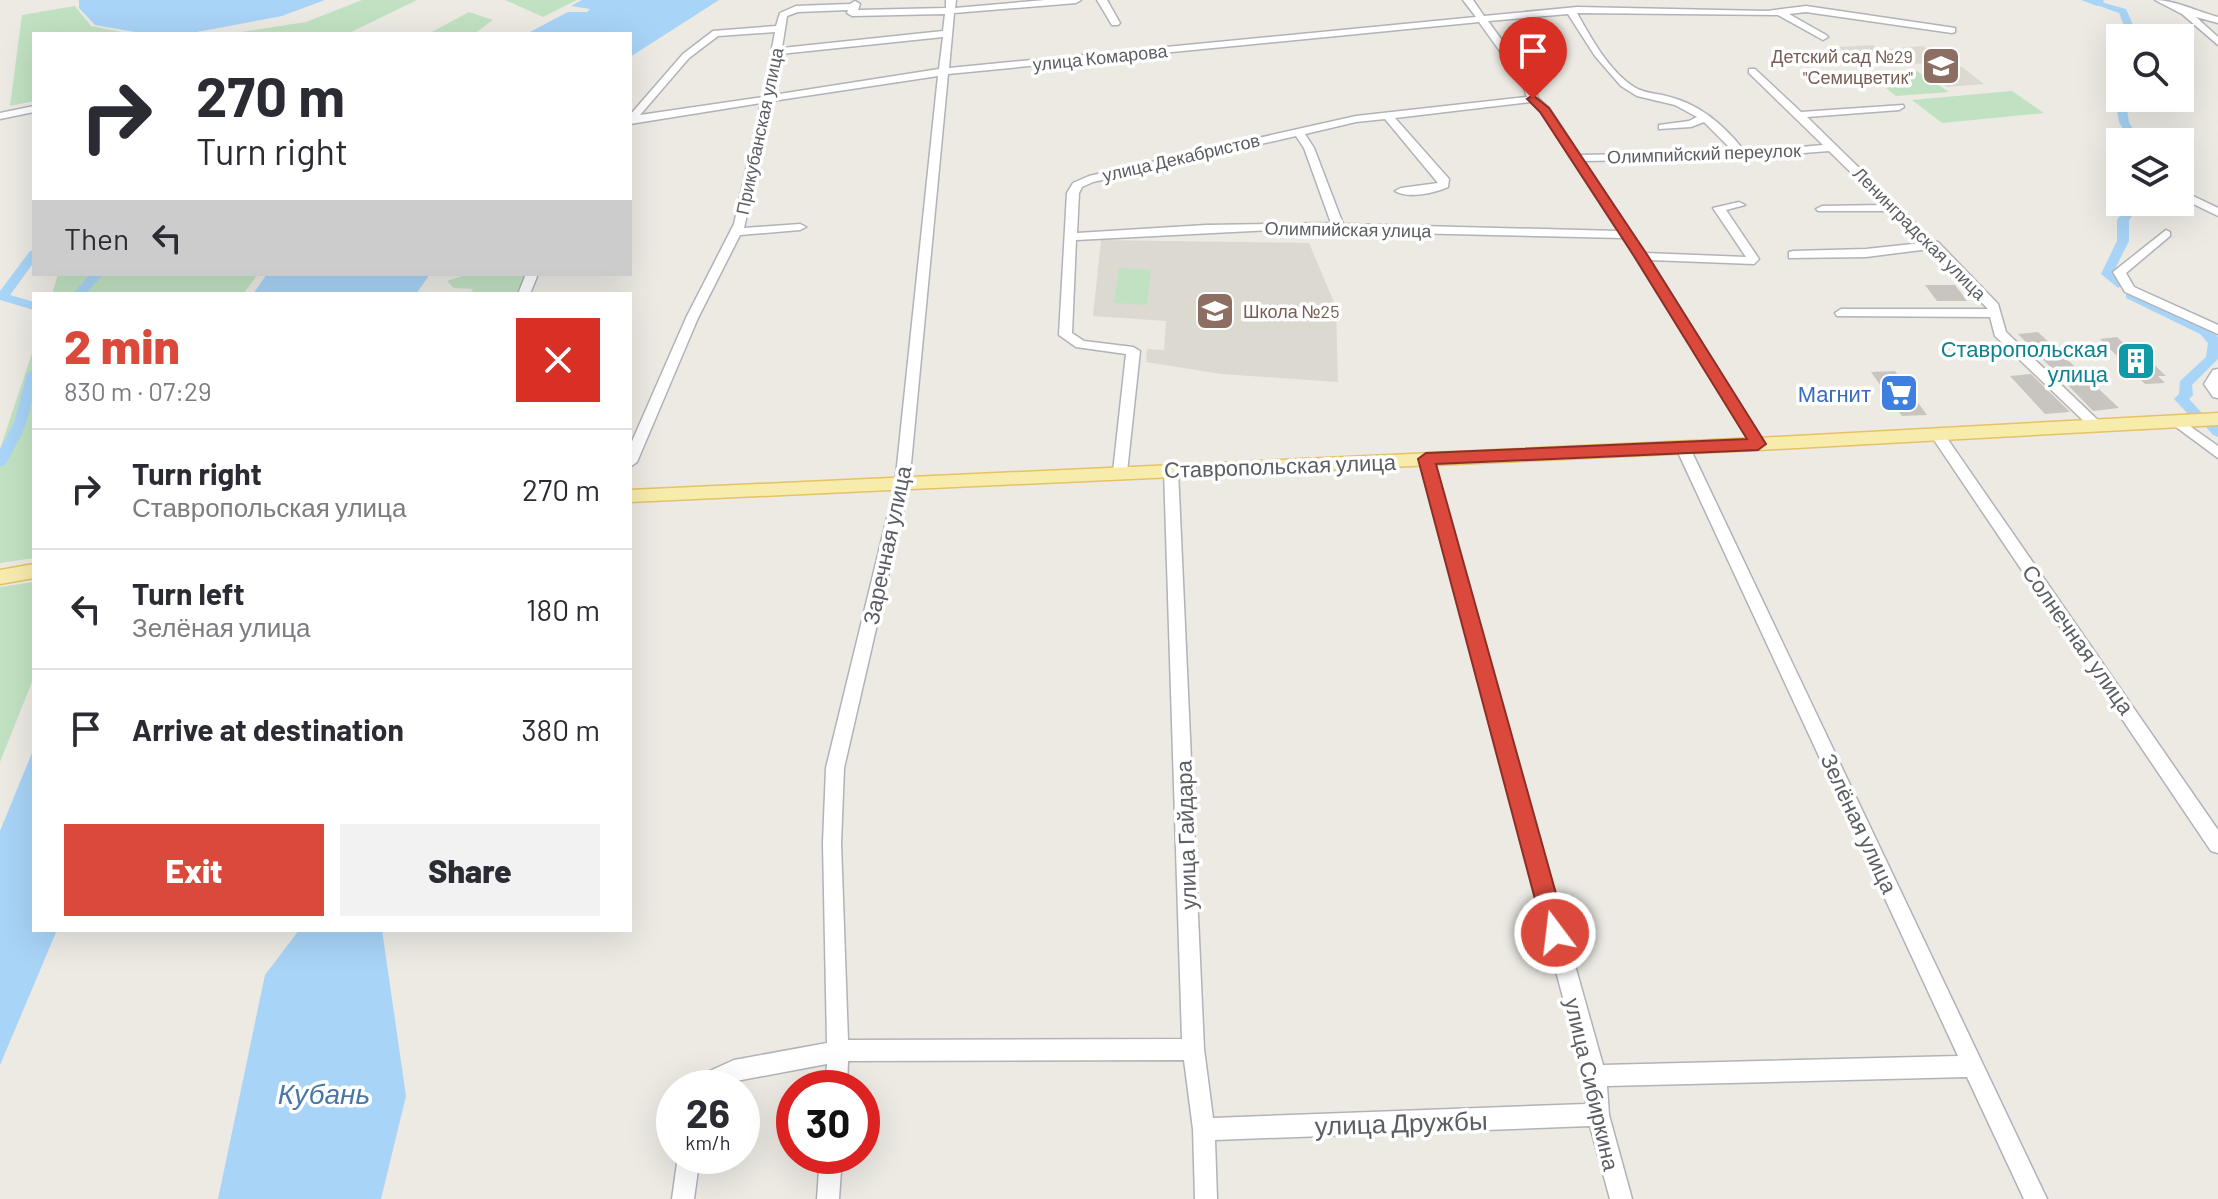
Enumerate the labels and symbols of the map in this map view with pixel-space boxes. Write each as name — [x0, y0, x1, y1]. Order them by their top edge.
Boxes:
pin — [1499, 17, 1567, 99]
street label: улица Комарова — [1032, 39, 1169, 75]
street label: Прикубанская улица — [731, 44, 788, 217]
place label: Детский сад №29 "Семицветик" — [1771, 45, 1913, 88]
school or university icon: Детский сад №29 "Семицветик" — [1920, 45, 1962, 87]
street label: улица Декабристов — [1100, 128, 1262, 186]
street label: Олимпийский переулок — [1607, 139, 1801, 167]
street label: Ленинградская улица — [1849, 162, 1992, 305]
street label: Олимпийская улица — [1264, 217, 1433, 241]
school or university icon: Школа №25 — [1194, 290, 1236, 332]
place label: Школа №25 — [1243, 300, 1340, 322]
place label: Ставропольская улица — [1941, 335, 2109, 387]
building icon: Ставропольская улица — [2115, 340, 2157, 382]
supermarket icon: Магнит — [1878, 372, 1920, 414]
place label: Магнит — [1798, 380, 1871, 406]
street label: Ставропольская улица — [1164, 448, 1397, 483]
street label: Заречная улица — [856, 462, 917, 627]
street label: Солнечная улица — [2017, 559, 2141, 720]
street label: Зелёная улица — [1815, 749, 1904, 898]
street label: улица Гайдара — [1169, 759, 1202, 910]
position arrow — [1513, 891, 1597, 975]
street label: улица Сибиркина — [1560, 995, 1626, 1174]
speed limit sign: 30 — [776, 1070, 880, 1174]
water label: Кубань — [278, 1076, 370, 1110]
street label: улица Дружбы — [1314, 1103, 1488, 1141]

